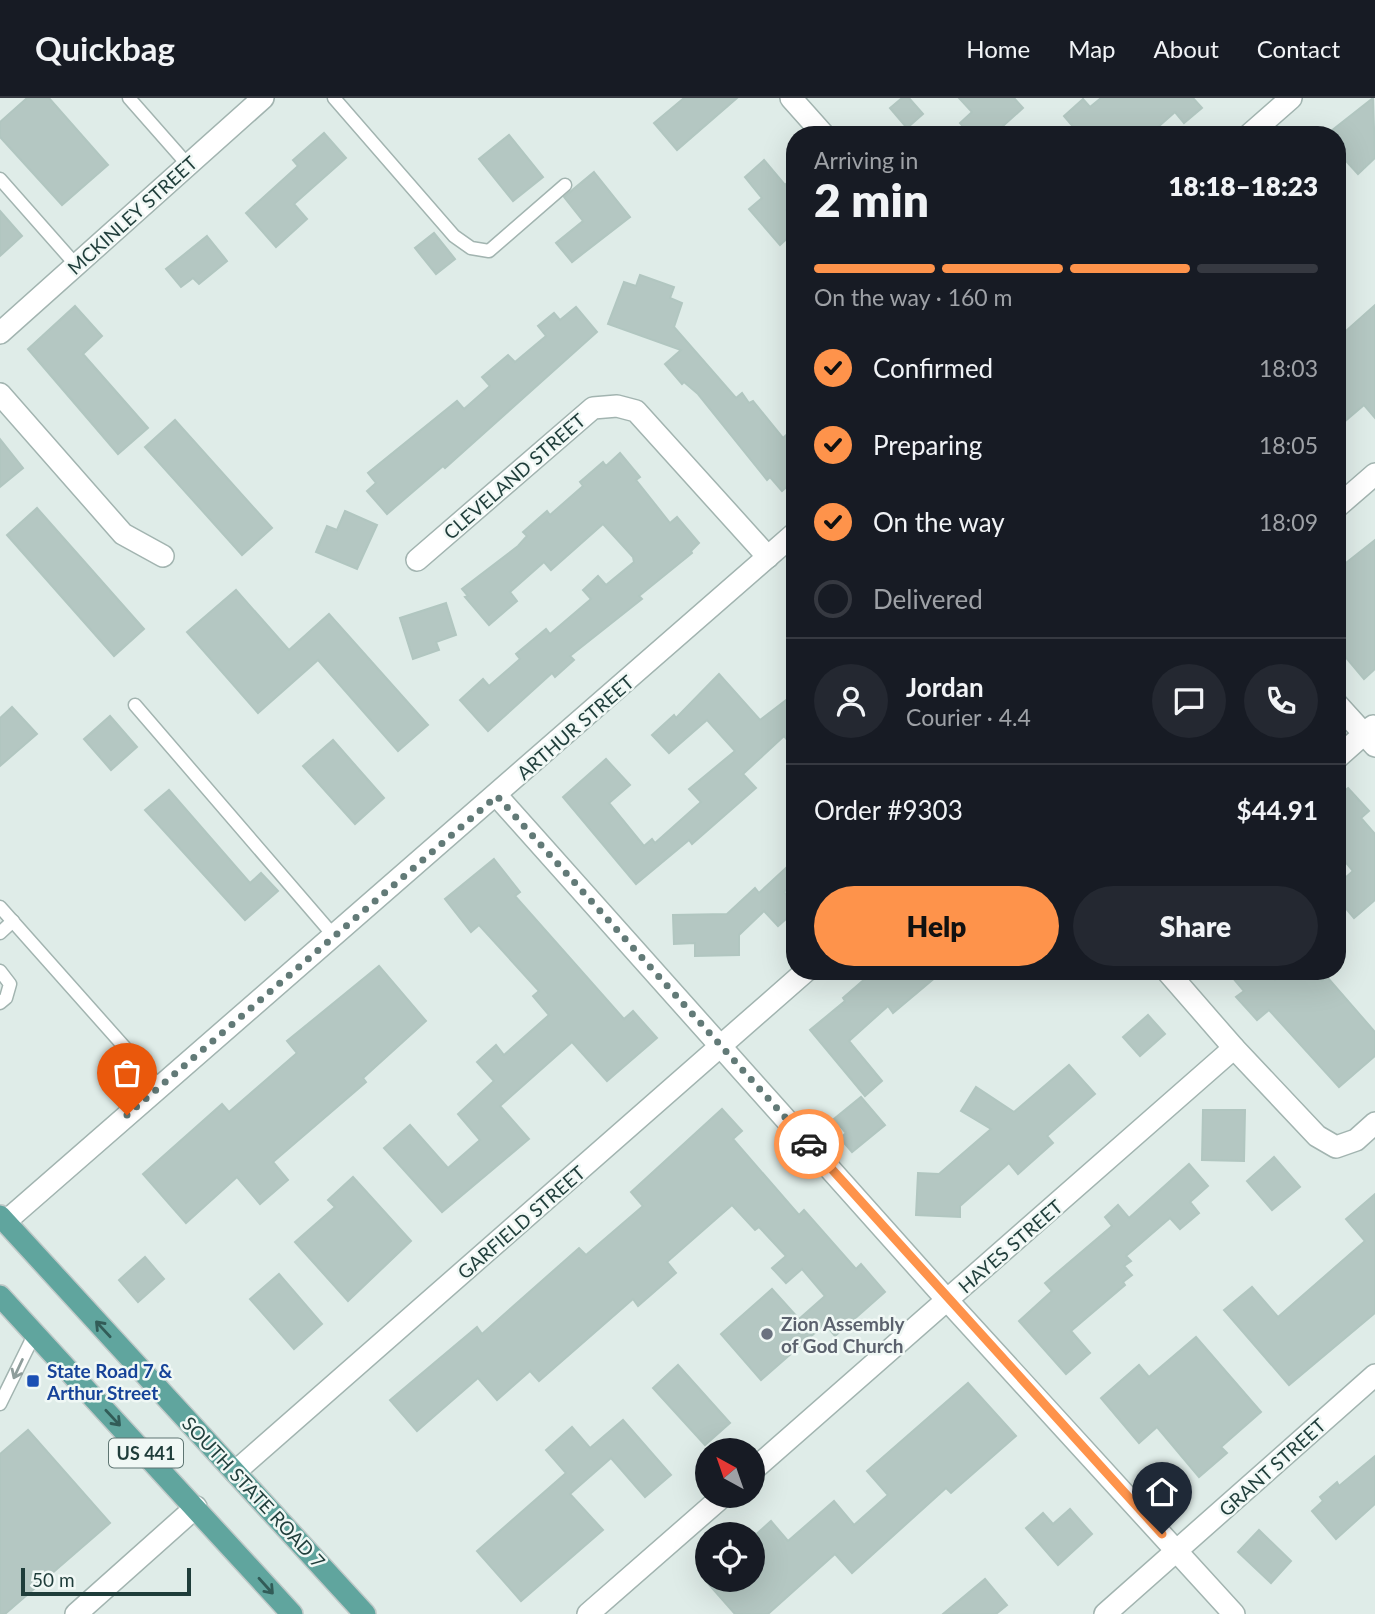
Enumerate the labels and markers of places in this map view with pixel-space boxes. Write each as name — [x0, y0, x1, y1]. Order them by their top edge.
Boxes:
pin — [97, 1043, 157, 1115]
place label: Zion Assembly of God Church — [781, 1312, 905, 1357]
marker: Zion Assembly of God Church — [759, 1326, 775, 1342]
place label: State Road 7 & Arthur Street — [46, 1359, 173, 1404]
marker: State Road 7 & Arthur Street — [25, 1373, 41, 1389]
pin — [1132, 1462, 1192, 1534]

